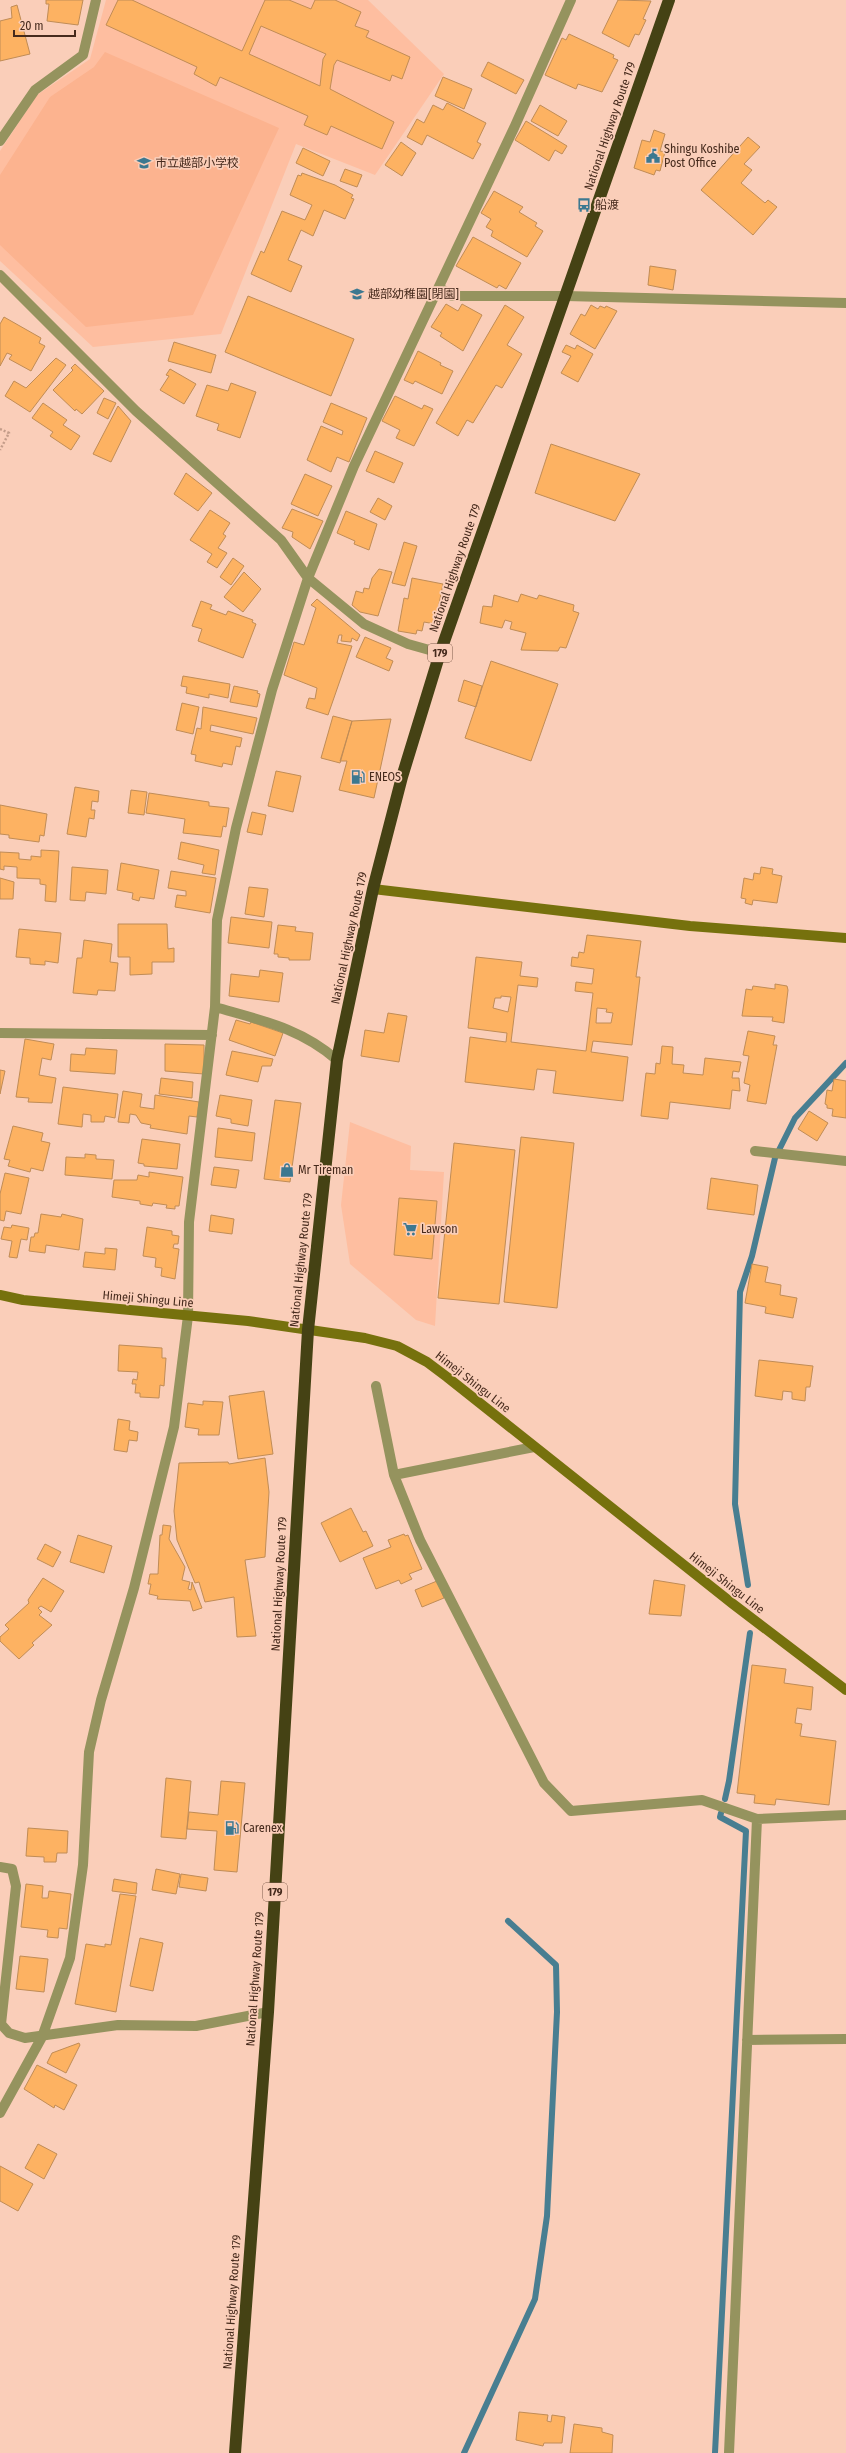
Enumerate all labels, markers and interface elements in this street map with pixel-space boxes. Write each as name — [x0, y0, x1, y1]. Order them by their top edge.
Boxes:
scale bar — [14, 12, 75, 38]
text: 20 m — [20, 19, 44, 33]
street label: National Highway Route 179 — [581, 60, 639, 192]
place label: Shingu Koshibe Post Office — [664, 142, 740, 170]
public building icon: Shingu Koshibe Post Office — [645, 148, 661, 164]
school or university icon: 市立越部小学校 — [136, 155, 152, 171]
place label: 市立越部小学校 — [155, 156, 239, 170]
bus stop icon: 船渡 — [576, 197, 592, 213]
place label: 船渡 — [595, 198, 619, 212]
school or university icon: 越部幼稚園[閉園] — [349, 286, 365, 302]
place label: 越部幼稚園[閉園] — [368, 287, 459, 301]
street label: National Highway Route 179 — [426, 502, 484, 634]
road number: 179 — [428, 644, 452, 662]
fuel station icon: ENEOS — [350, 769, 366, 785]
place label: ENEOS — [369, 770, 401, 784]
street label: National Highway Route 179 — [328, 870, 370, 1005]
shop icon: Mr Tireman — [279, 1162, 295, 1178]
place label: Mr Tireman — [298, 1163, 353, 1177]
street label: National Highway Route 179 — [287, 1192, 315, 1328]
supermarket icon: Lawson — [402, 1221, 418, 1237]
place label: Lawson — [421, 1222, 458, 1236]
street label: Himeji Shingu Line — [102, 1288, 194, 1310]
street label: Himeji Shingu Line — [433, 1348, 513, 1416]
street label: National Highway Route 179 — [268, 1516, 290, 1652]
street label: Himeji Shingu Line — [687, 1549, 767, 1617]
fuel station icon: Carenex — [224, 1820, 240, 1836]
place label: Carenex — [243, 1821, 283, 1835]
road number: 179 — [263, 1883, 287, 1901]
street label: National Highway Route 179 — [243, 1911, 267, 2047]
street label: National Highway Route 179 — [220, 2234, 244, 2370]

